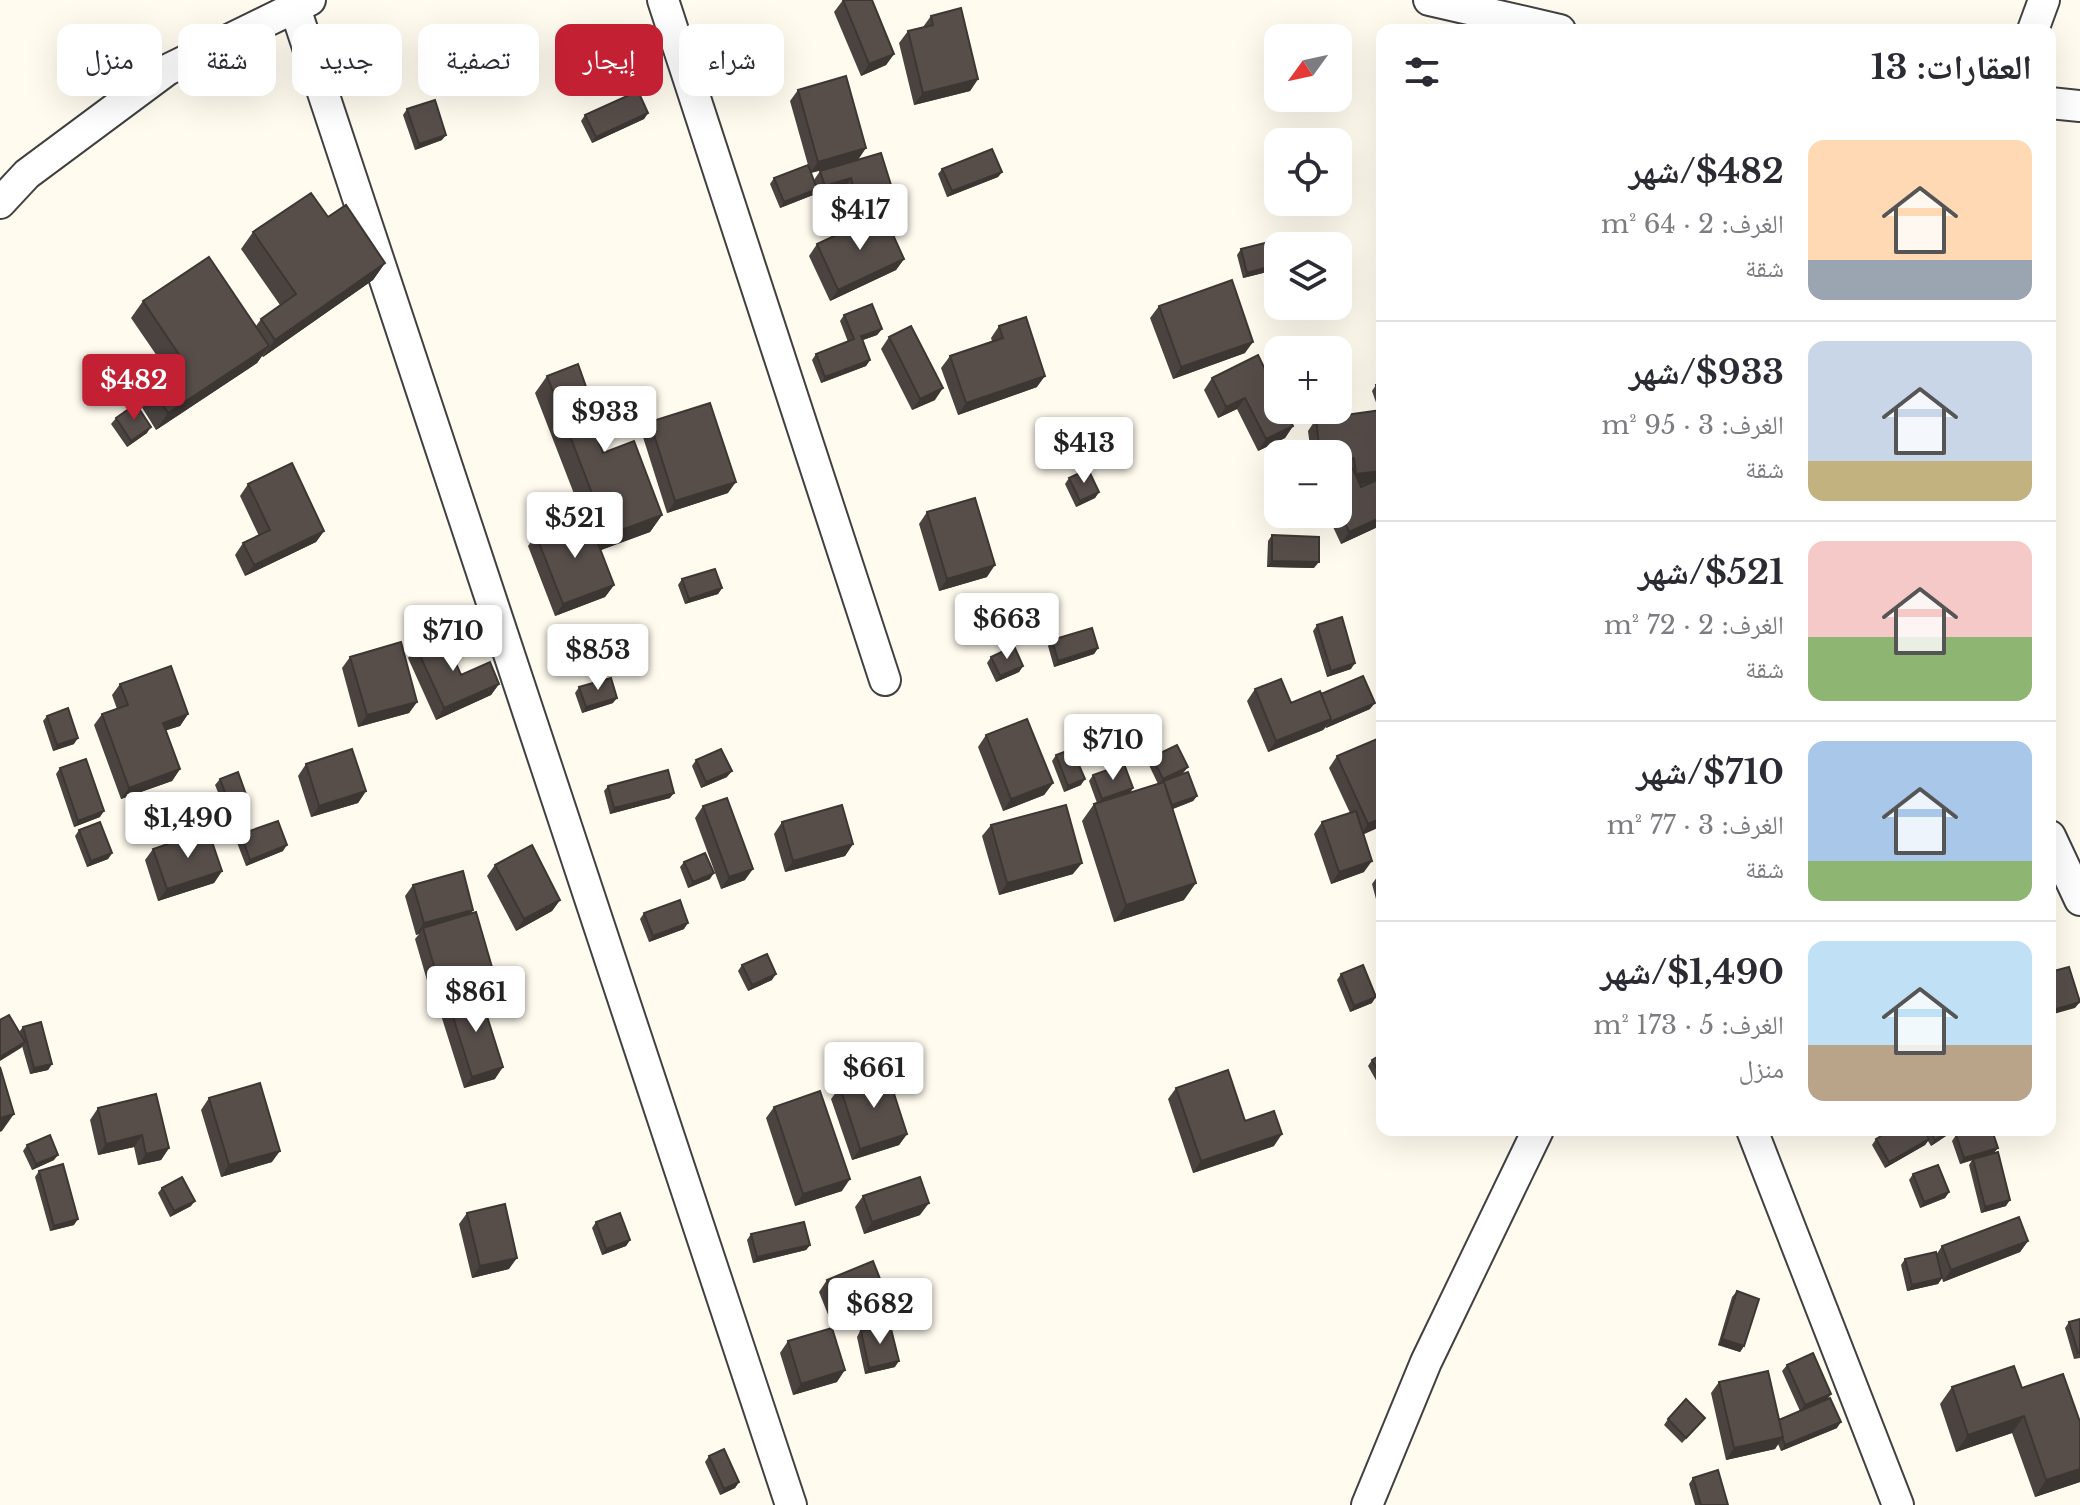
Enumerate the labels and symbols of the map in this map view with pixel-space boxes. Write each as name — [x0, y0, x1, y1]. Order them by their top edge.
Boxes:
north arrow — [1264, 24, 1352, 112]
pin: $417 — [813, 184, 907, 252]
pin: $482 — [87, 354, 181, 422]
pin: $933 — [558, 386, 652, 454]
pin: $413 — [1037, 417, 1131, 485]
pin: $521 — [528, 492, 622, 560]
pin: $663 — [960, 593, 1054, 661]
pin: $710 — [406, 605, 500, 673]
pin: $853 — [551, 624, 645, 692]
pin: $710 — [1066, 714, 1160, 782]
pin: $1,490 — [123, 792, 253, 860]
pin: $861 — [429, 966, 523, 1034]
pin: $661 — [827, 1042, 921, 1110]
pin: $682 — [833, 1278, 927, 1346]

